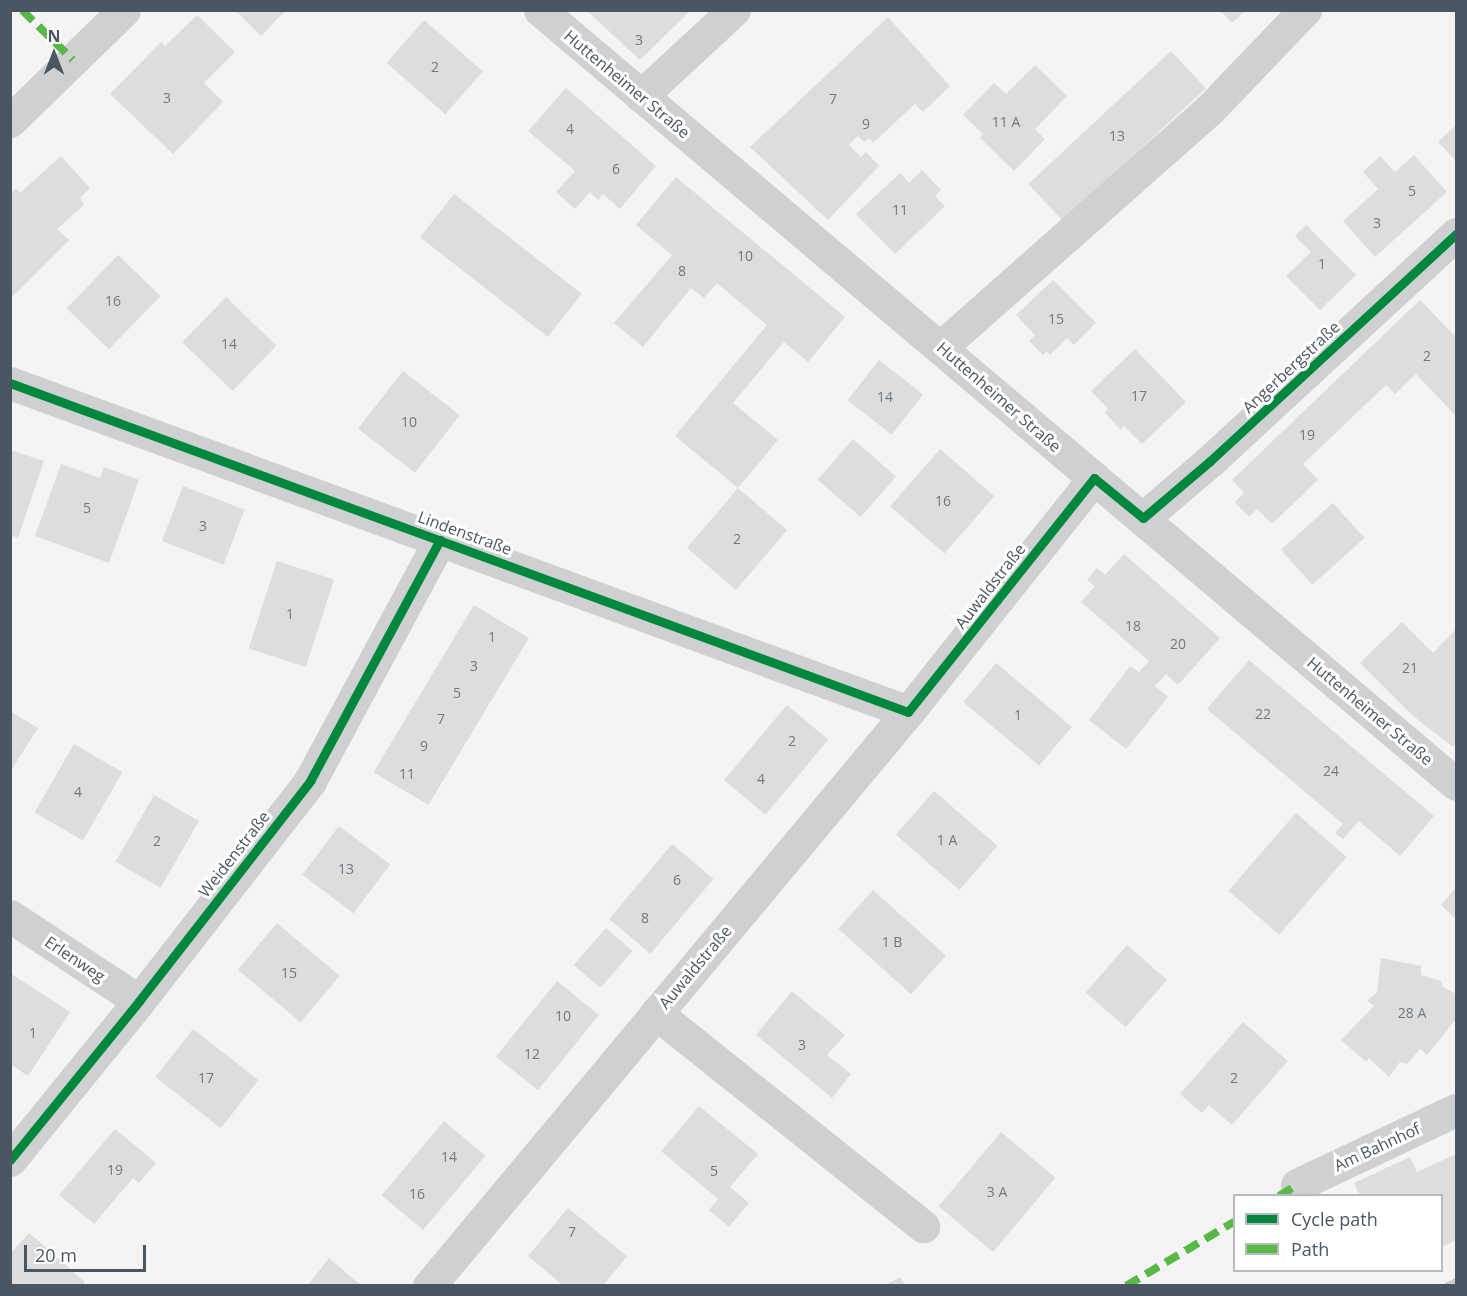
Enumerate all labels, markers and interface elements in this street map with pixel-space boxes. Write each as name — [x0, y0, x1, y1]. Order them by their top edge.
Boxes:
north arrow — [24, 24, 84, 84]
text: N — [47, 25, 61, 47]
street label: Huttenheimer Straße — [560, 26, 694, 142]
house number: 3 — [635, 32, 643, 48]
house number: 2 — [431, 59, 439, 75]
house number: 3 — [163, 90, 171, 106]
house number: 7 — [829, 91, 837, 107]
house number: 11 A — [992, 114, 1020, 130]
house number: 9 — [862, 116, 870, 132]
house number: 4 — [566, 121, 574, 137]
house number: 13 — [1109, 128, 1125, 144]
house number: 6 — [612, 161, 620, 177]
house number: 5 — [1408, 183, 1416, 199]
house number: 11 — [892, 202, 908, 218]
house number: 3 — [1373, 215, 1381, 231]
house number: 10 — [737, 248, 753, 264]
house number: 1 — [1318, 256, 1326, 272]
house number: 8 — [678, 263, 686, 279]
house number: 16 — [105, 293, 121, 309]
house number: 15 — [1048, 311, 1064, 327]
street label: Angerbergstraße — [1238, 317, 1344, 417]
house number: 14 — [221, 336, 237, 352]
street label: Huttenheimer Straße — [933, 338, 1065, 456]
house number: 2 — [1423, 348, 1431, 364]
house number: 17 — [1131, 388, 1147, 404]
house number: 14 — [877, 389, 893, 405]
house number: 10 — [401, 414, 417, 430]
house number: 19 — [1299, 427, 1315, 443]
house number: 16 — [935, 493, 951, 509]
house number: 5 — [83, 500, 91, 516]
street label: Lindenstraße — [415, 507, 515, 559]
house number: 3 — [199, 518, 207, 534]
house number: 2 — [733, 531, 741, 547]
street label: Auwaldstraße — [951, 540, 1029, 632]
house number: 1 — [286, 606, 294, 622]
house number: 18 — [1125, 618, 1141, 634]
house number: 1 — [488, 629, 496, 645]
house number: 20 — [1170, 636, 1186, 652]
street label: Huttenheimer Straße — [1303, 653, 1437, 769]
house number: 3 — [470, 658, 478, 674]
house number: 21 — [1402, 660, 1418, 676]
house number: 5 — [453, 685, 461, 701]
house number: 22 — [1255, 706, 1271, 722]
house number: 1 — [1014, 707, 1022, 723]
house number: 7 — [437, 711, 445, 727]
house number: 2 — [788, 733, 796, 749]
house number: 9 — [420, 738, 428, 754]
house number: 24 — [1323, 763, 1339, 779]
house number: 11 — [399, 766, 415, 782]
house number: 4 — [757, 771, 765, 787]
house number: 4 — [74, 784, 82, 800]
street label: Weidenstraße — [194, 807, 274, 901]
house number: 1 A — [937, 832, 957, 848]
house number: 2 — [153, 833, 161, 849]
house number: 13 — [338, 861, 354, 877]
house number: 6 — [673, 872, 681, 888]
house number: 8 — [641, 910, 649, 926]
street label: Auwaldstraße — [655, 921, 735, 1013]
street label: Erlenweg — [41, 932, 109, 986]
house number: 1 B — [882, 934, 902, 950]
house number: 15 — [281, 965, 297, 981]
house number: 28 A — [1398, 1005, 1426, 1021]
house number: 10 — [555, 1008, 571, 1024]
house number: 1 — [29, 1025, 37, 1041]
house number: 3 — [798, 1037, 806, 1053]
house number: 12 — [524, 1046, 540, 1062]
house number: 17 — [198, 1070, 214, 1086]
house number: 2 — [1230, 1070, 1238, 1086]
street label: Am Bahnhof — [1331, 1119, 1423, 1175]
house number: 14 — [441, 1149, 457, 1165]
house number: 19 — [107, 1162, 123, 1178]
house number: 5 — [710, 1163, 718, 1179]
house number: 3 A — [987, 1184, 1007, 1200]
house number: 16 — [409, 1186, 425, 1202]
legend — [1233, 1194, 1443, 1272]
text: Cycle path — [1291, 1207, 1378, 1231]
house number: 7 — [568, 1224, 576, 1240]
scale bar — [27, 1233, 148, 1271]
text: Path — [1291, 1237, 1329, 1261]
text: 20 m — [35, 1243, 77, 1267]

